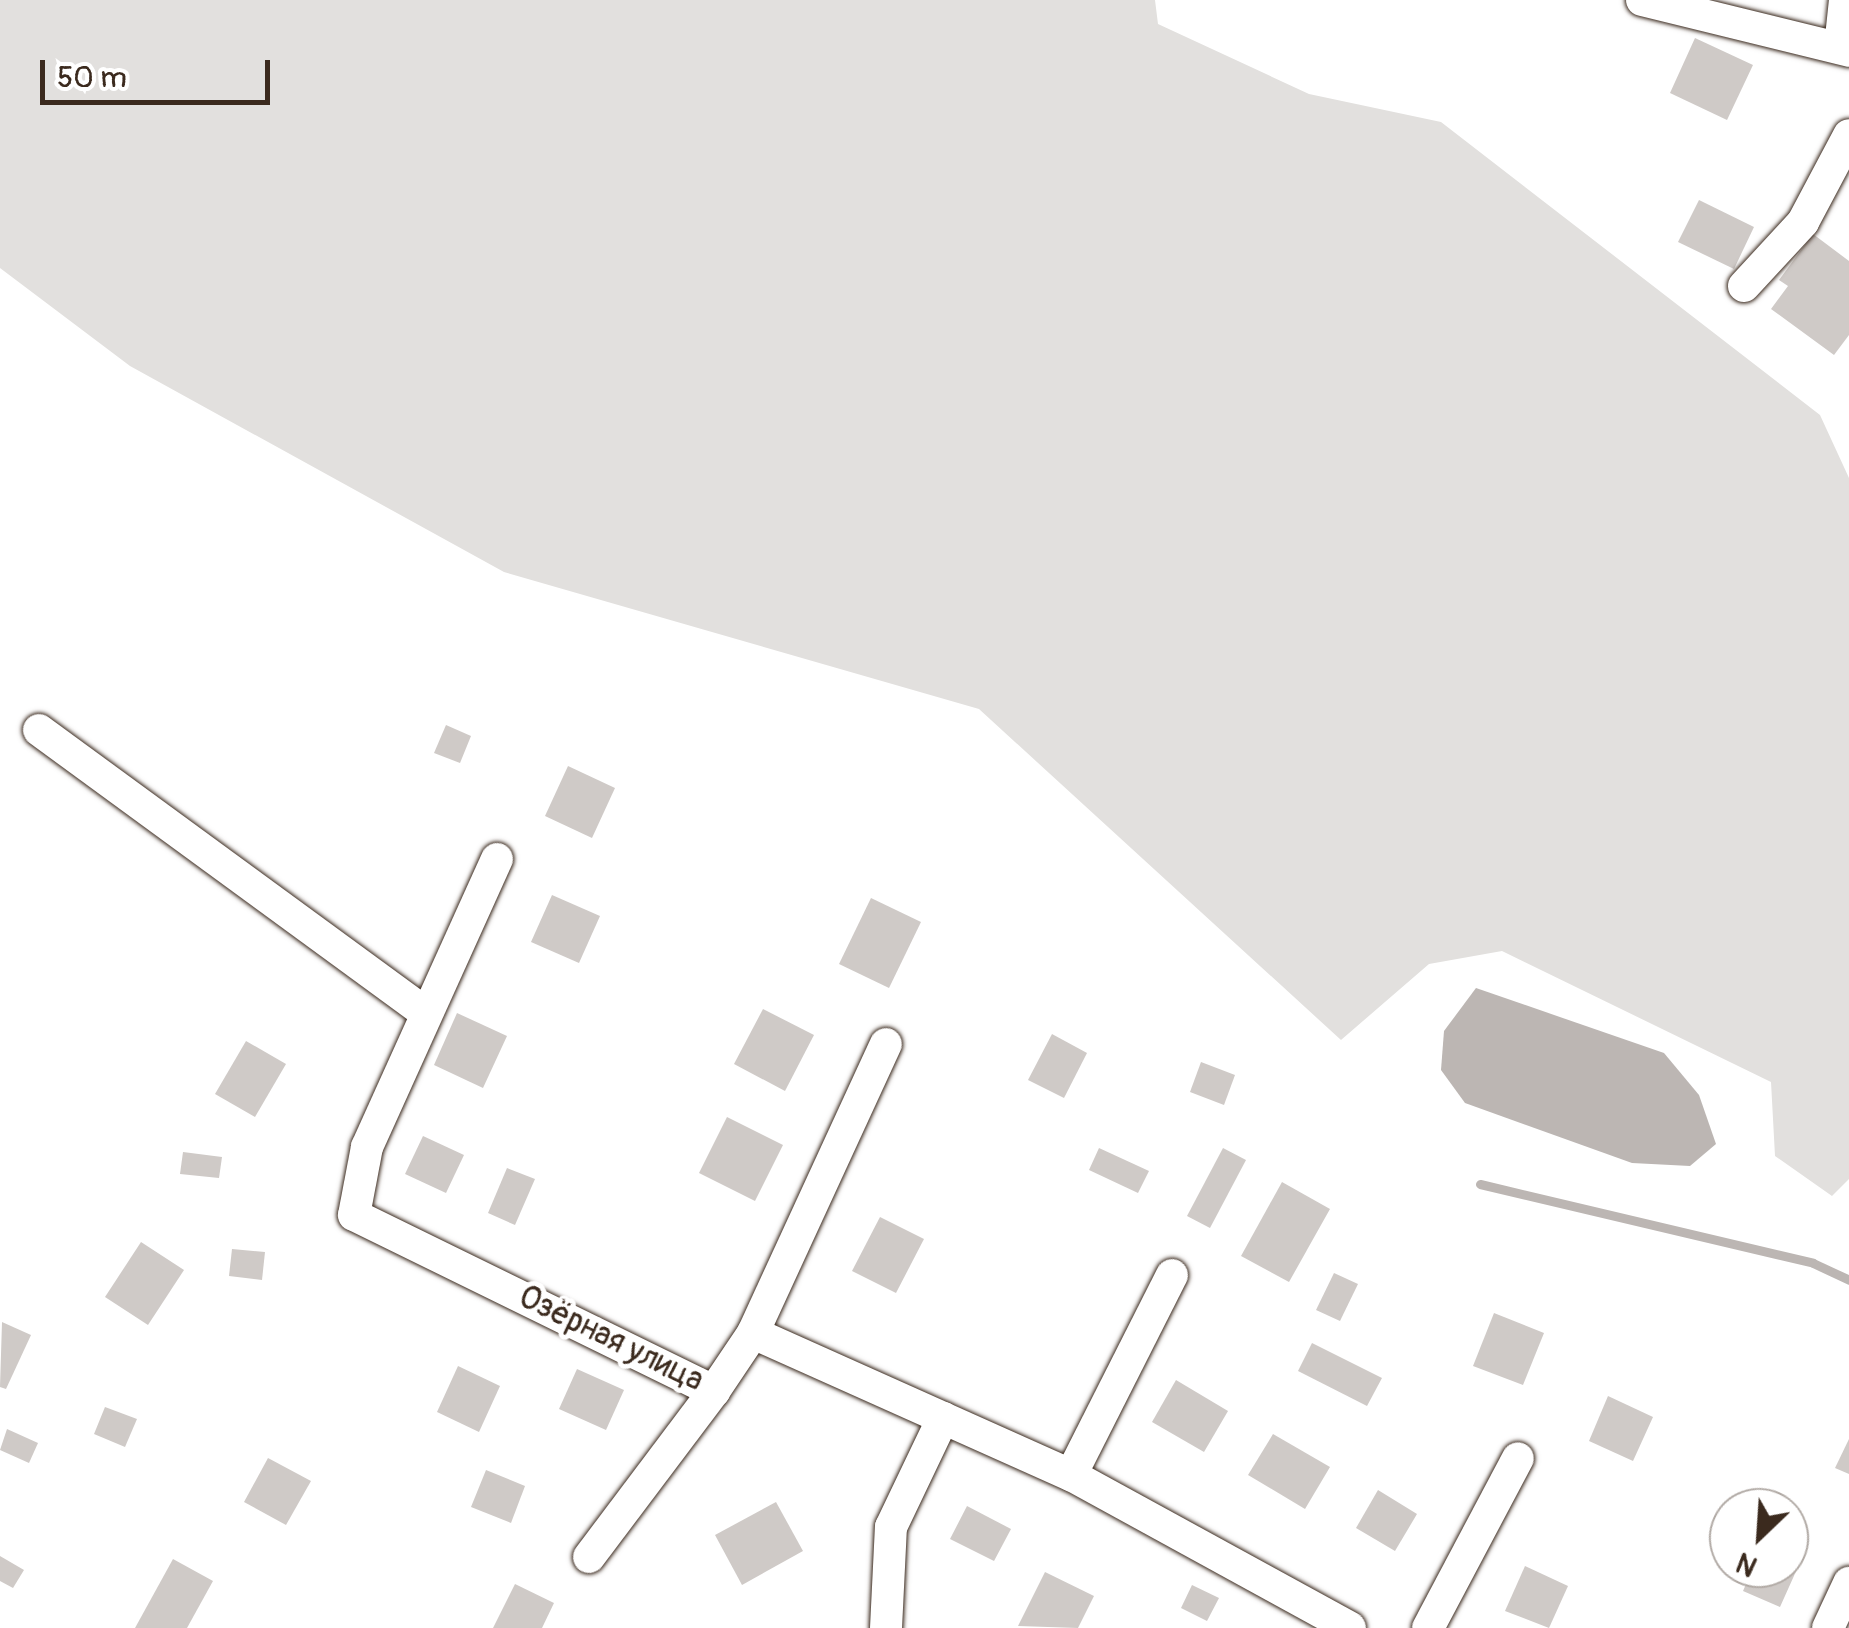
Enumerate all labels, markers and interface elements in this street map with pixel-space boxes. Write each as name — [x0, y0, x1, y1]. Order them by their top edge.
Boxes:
scale bar — [45, 40, 275, 102]
text: 50 m — [57, 59, 127, 96]
street label: Озёрная улица — [512, 1278, 710, 1400]
north arrow — [1709, 1488, 1809, 1588]
text: N — [1731, 1544, 1763, 1584]

